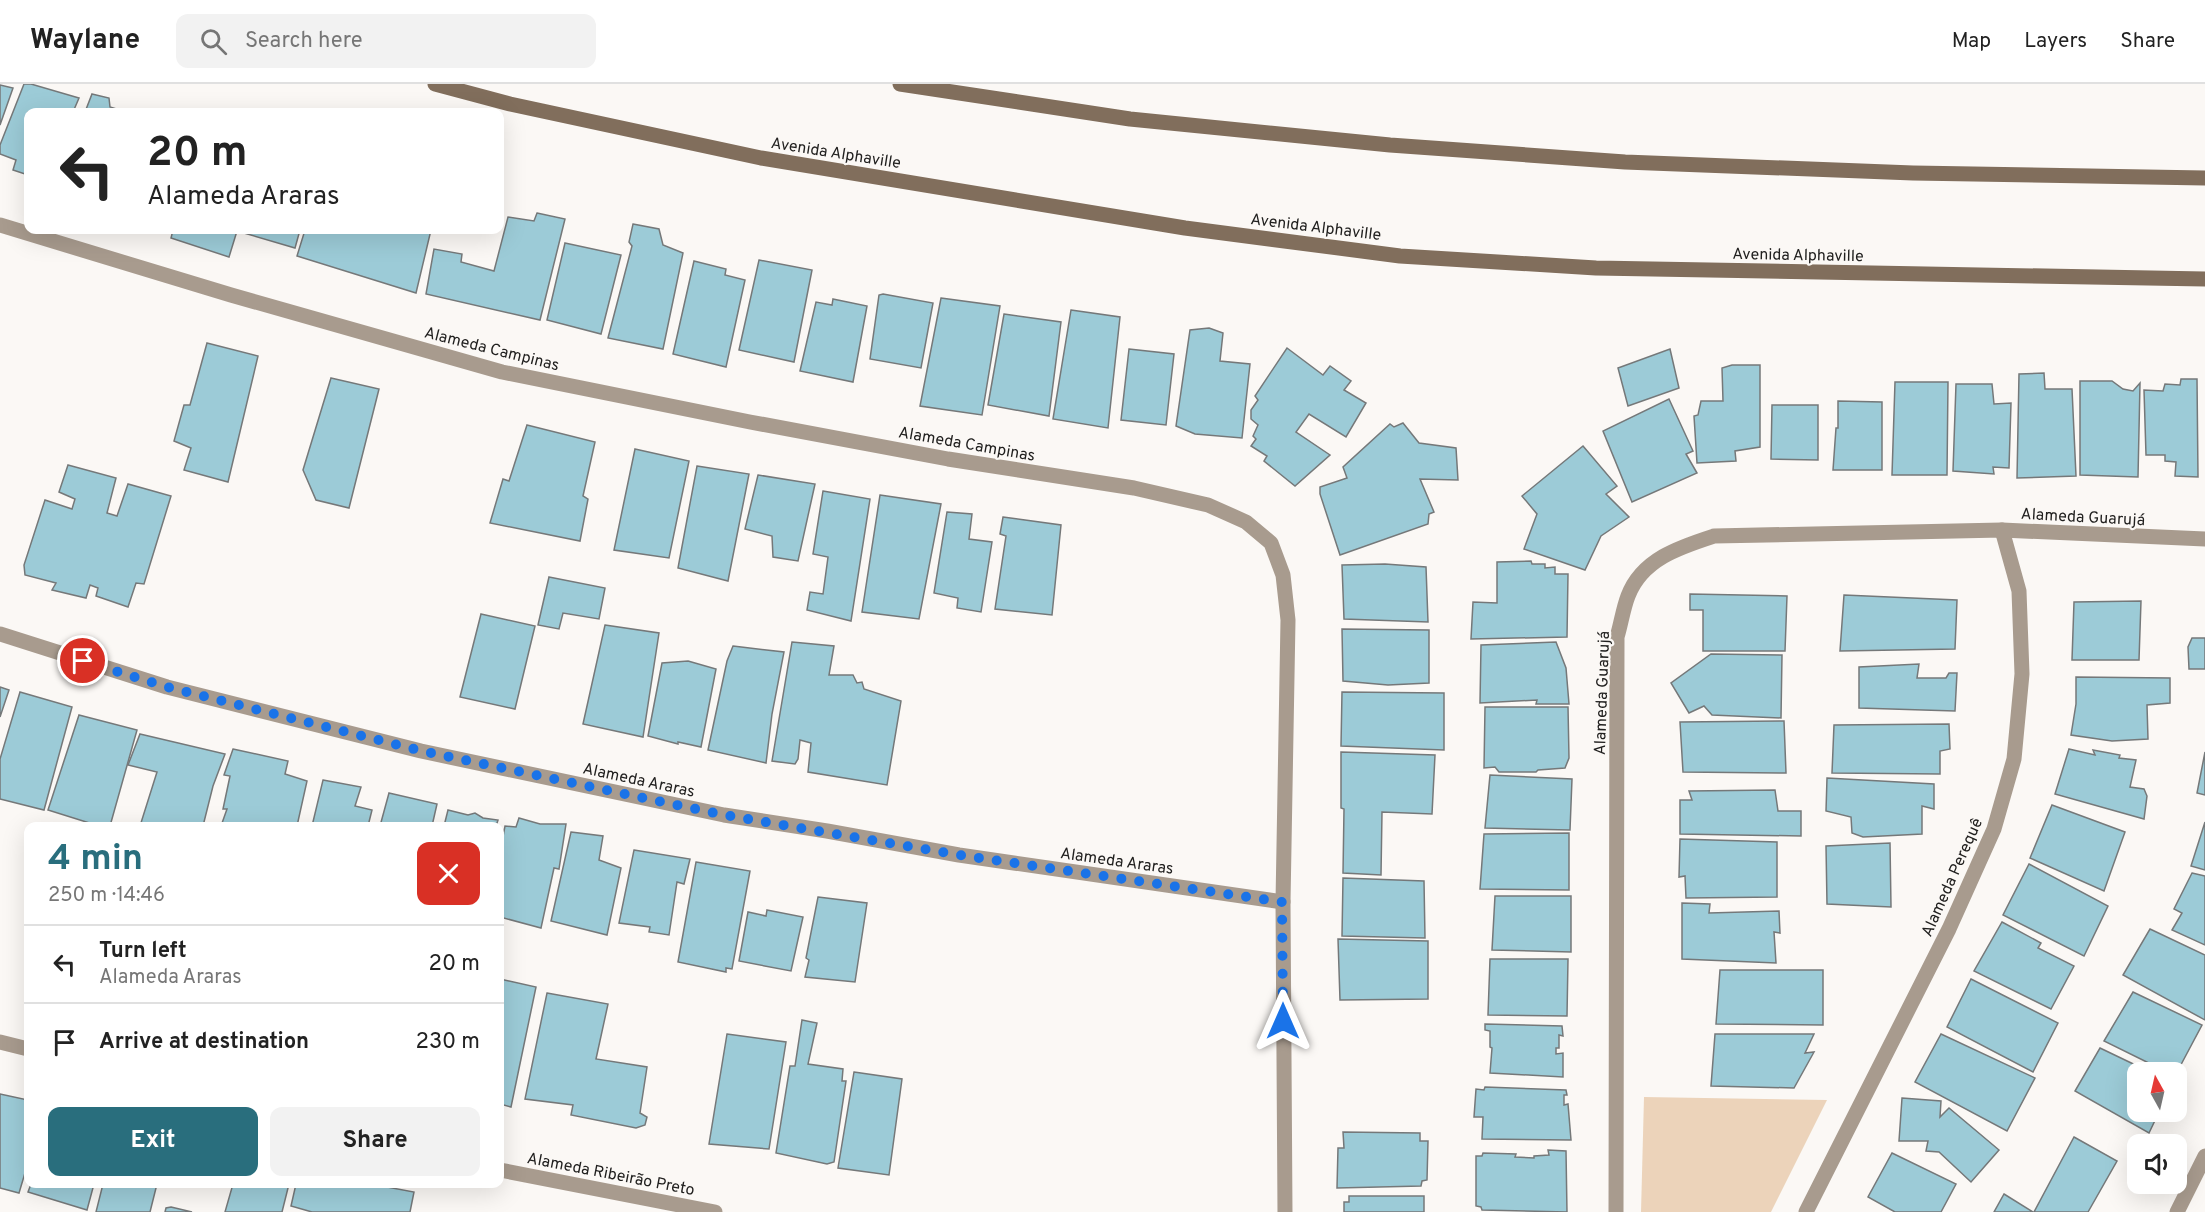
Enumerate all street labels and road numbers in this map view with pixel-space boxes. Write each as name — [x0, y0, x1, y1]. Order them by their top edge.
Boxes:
street label: Avenida Alphaville — [769, 134, 902, 174]
street label: Avenida Alphaville — [1249, 210, 1382, 246]
street label: Avenida Alphaville — [1732, 245, 1864, 267]
street label: Alameda Campinas — [422, 323, 561, 376]
street label: Alameda Campinas — [897, 423, 1037, 467]
street label: Alameda Guarujá — [2020, 505, 2146, 531]
street label: Alameda Guarujá — [1591, 631, 1615, 756]
street label: Alameda Araras — [581, 759, 696, 803]
street label: Alameda Perequê — [1918, 815, 1988, 940]
street label: Alameda Araras — [1059, 844, 1175, 880]
street label: Alameda Ribeirão Preto — [525, 1149, 696, 1201]

